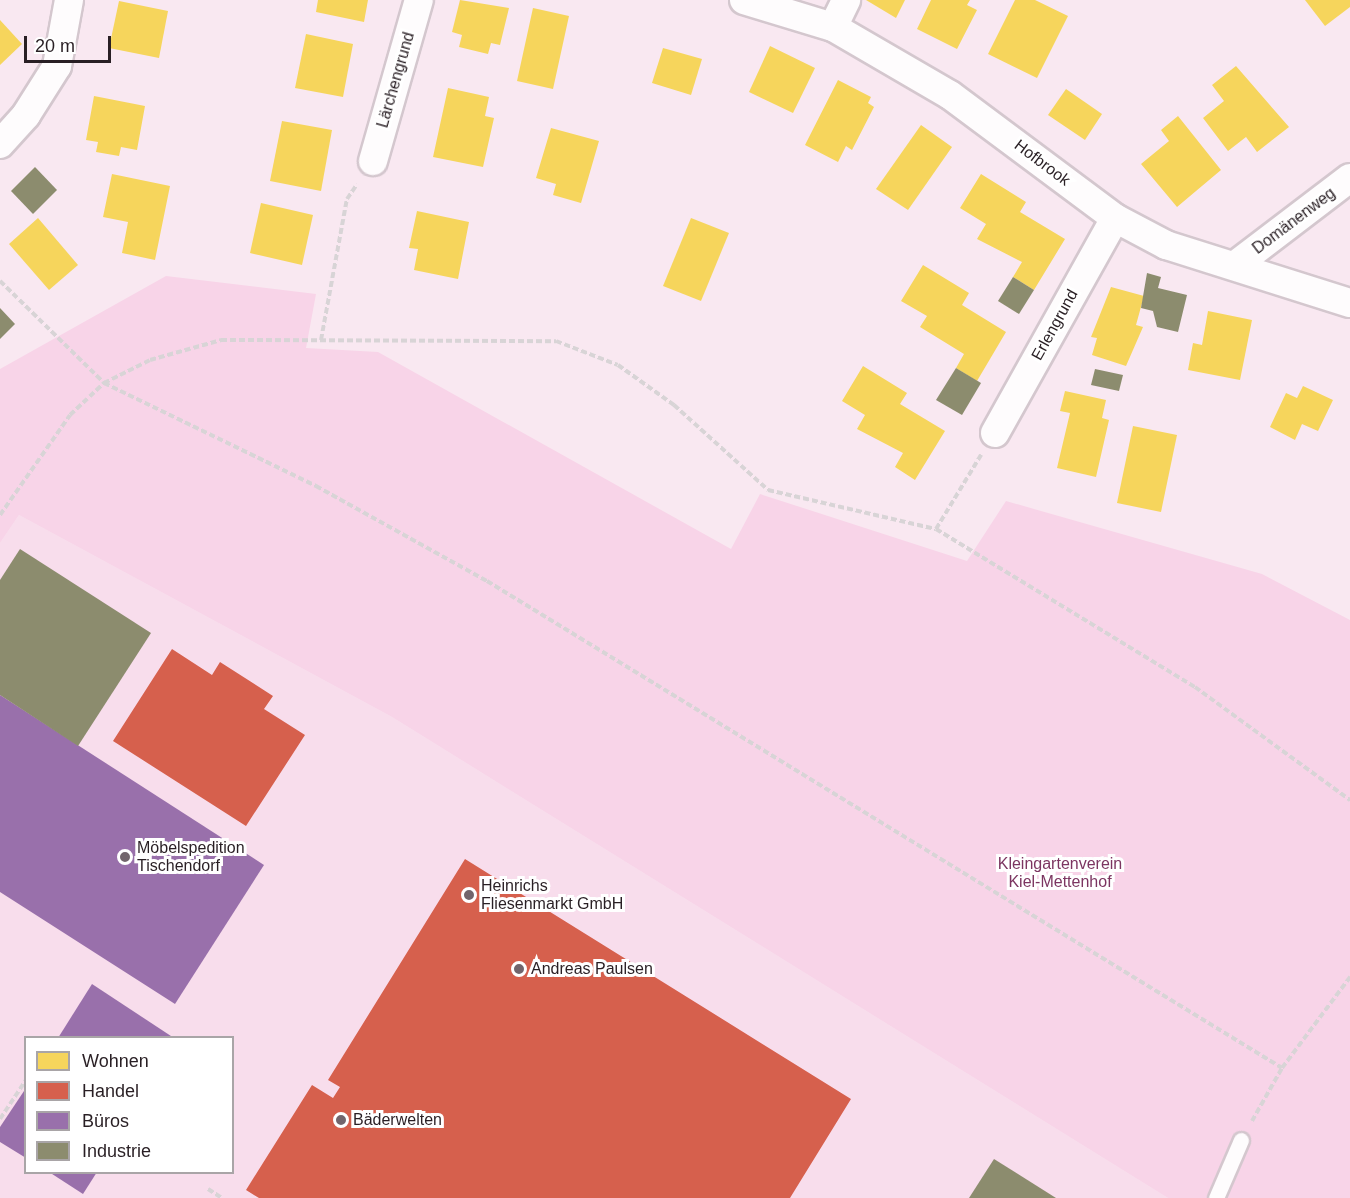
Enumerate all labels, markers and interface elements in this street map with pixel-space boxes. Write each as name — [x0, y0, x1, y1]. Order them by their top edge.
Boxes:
scale bar — [27, 24, 114, 62]
street label: Lärchengrund — [373, 30, 419, 130]
text: 20 m — [35, 36, 75, 56]
street label: Hofbrook — [1010, 136, 1074, 190]
street label: Domänenweg — [1249, 184, 1339, 258]
street label: Erlengrund — [1028, 286, 1082, 364]
place label: Möbelspedition Tischendorf — [137, 838, 245, 876]
marker: Möbelspedition Tischendorf — [118, 850, 132, 864]
park label: Kleingartenverein Kiel-Mettenhof — [998, 854, 1122, 892]
place label: Heinrichs Fliesenmarkt GmbH — [481, 876, 623, 914]
marker: Heinrichs Fliesenmarkt GmbH — [462, 888, 476, 902]
place label: Andreas Paulsen — [531, 959, 653, 979]
marker: Andreas Paulsen — [512, 962, 526, 976]
legend — [24, 1036, 234, 1174]
text: Wohnen — [82, 1051, 149, 1071]
text: Handel — [82, 1081, 139, 1101]
place label: Bäderwelten — [353, 1110, 442, 1130]
text: Büros — [82, 1111, 129, 1131]
marker: Bäderwelten — [334, 1113, 348, 1127]
text: Industrie — [82, 1141, 151, 1161]

